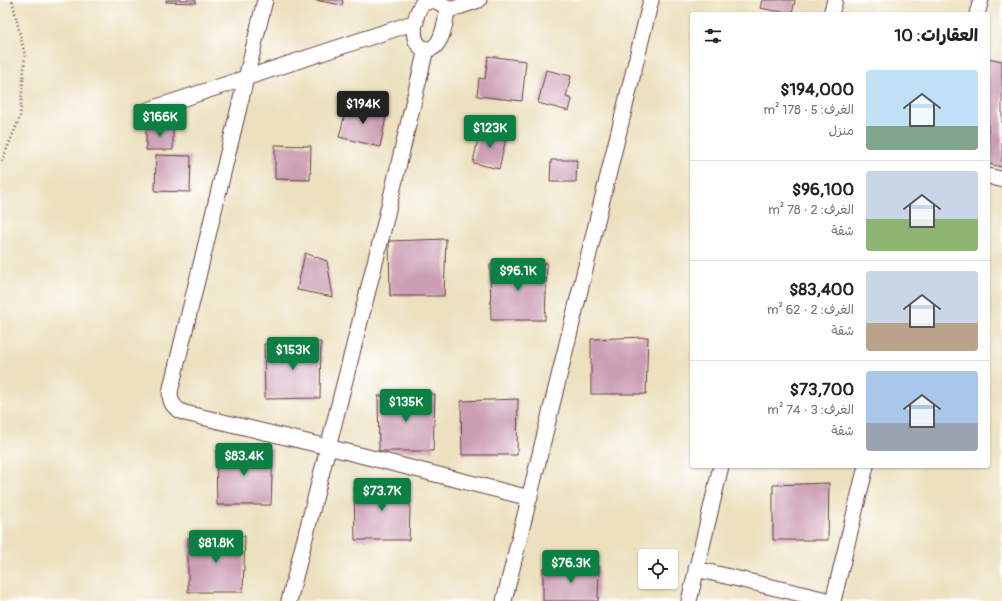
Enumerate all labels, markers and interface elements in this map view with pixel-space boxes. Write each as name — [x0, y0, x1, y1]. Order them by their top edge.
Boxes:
icon: filters — [702, 25, 724, 47]
text: العقارات: 10 — [895, 25, 978, 46]
text: $194,000 — [780, 79, 854, 100]
icon: home — [898, 86, 946, 134]
pin: $194K — [335, 91, 391, 125]
text: $194K — [346, 96, 380, 112]
text: الغرف: 5 · 178 m² — [763, 102, 854, 118]
pin: $166K — [132, 104, 188, 138]
text: $166K — [142, 109, 178, 125]
pin: $123K — [462, 115, 518, 149]
text: $123K — [473, 120, 507, 136]
text: منزل — [828, 123, 854, 139]
text: $96,100 — [792, 179, 854, 200]
icon: home — [898, 187, 946, 235]
text: الغرف: 2 · 78 m² — [768, 202, 854, 218]
text: شقة — [831, 223, 854, 239]
pin: $96.1K — [485, 258, 551, 292]
text: $96.1K — [499, 263, 537, 279]
text: $83,400 — [789, 279, 854, 300]
icon: home — [898, 287, 946, 335]
text: الغرف: 2 · 62 m² — [767, 302, 854, 318]
text: شقة — [831, 323, 854, 339]
pin: $153K — [265, 337, 321, 371]
text: $153K — [276, 342, 310, 358]
text: $73,700 — [790, 379, 854, 400]
icon: home — [898, 387, 946, 435]
pin: $135K — [378, 389, 434, 423]
text: $135K — [389, 394, 423, 410]
text: الغرف: 3 · 74 m² — [767, 402, 854, 418]
text: شقة — [831, 423, 854, 439]
pin: $83.4K — [211, 443, 277, 477]
text: $83.4K — [224, 448, 264, 464]
pin: $73.7K — [349, 478, 415, 512]
text: $73.7K — [363, 483, 401, 499]
pin: $81.8K — [183, 530, 249, 564]
text: $81.8K — [198, 535, 234, 551]
map controls — [638, 549, 678, 589]
button: locate — [638, 549, 678, 589]
pin: $76.3K — [538, 550, 604, 584]
text: $76.3K — [551, 555, 591, 571]

